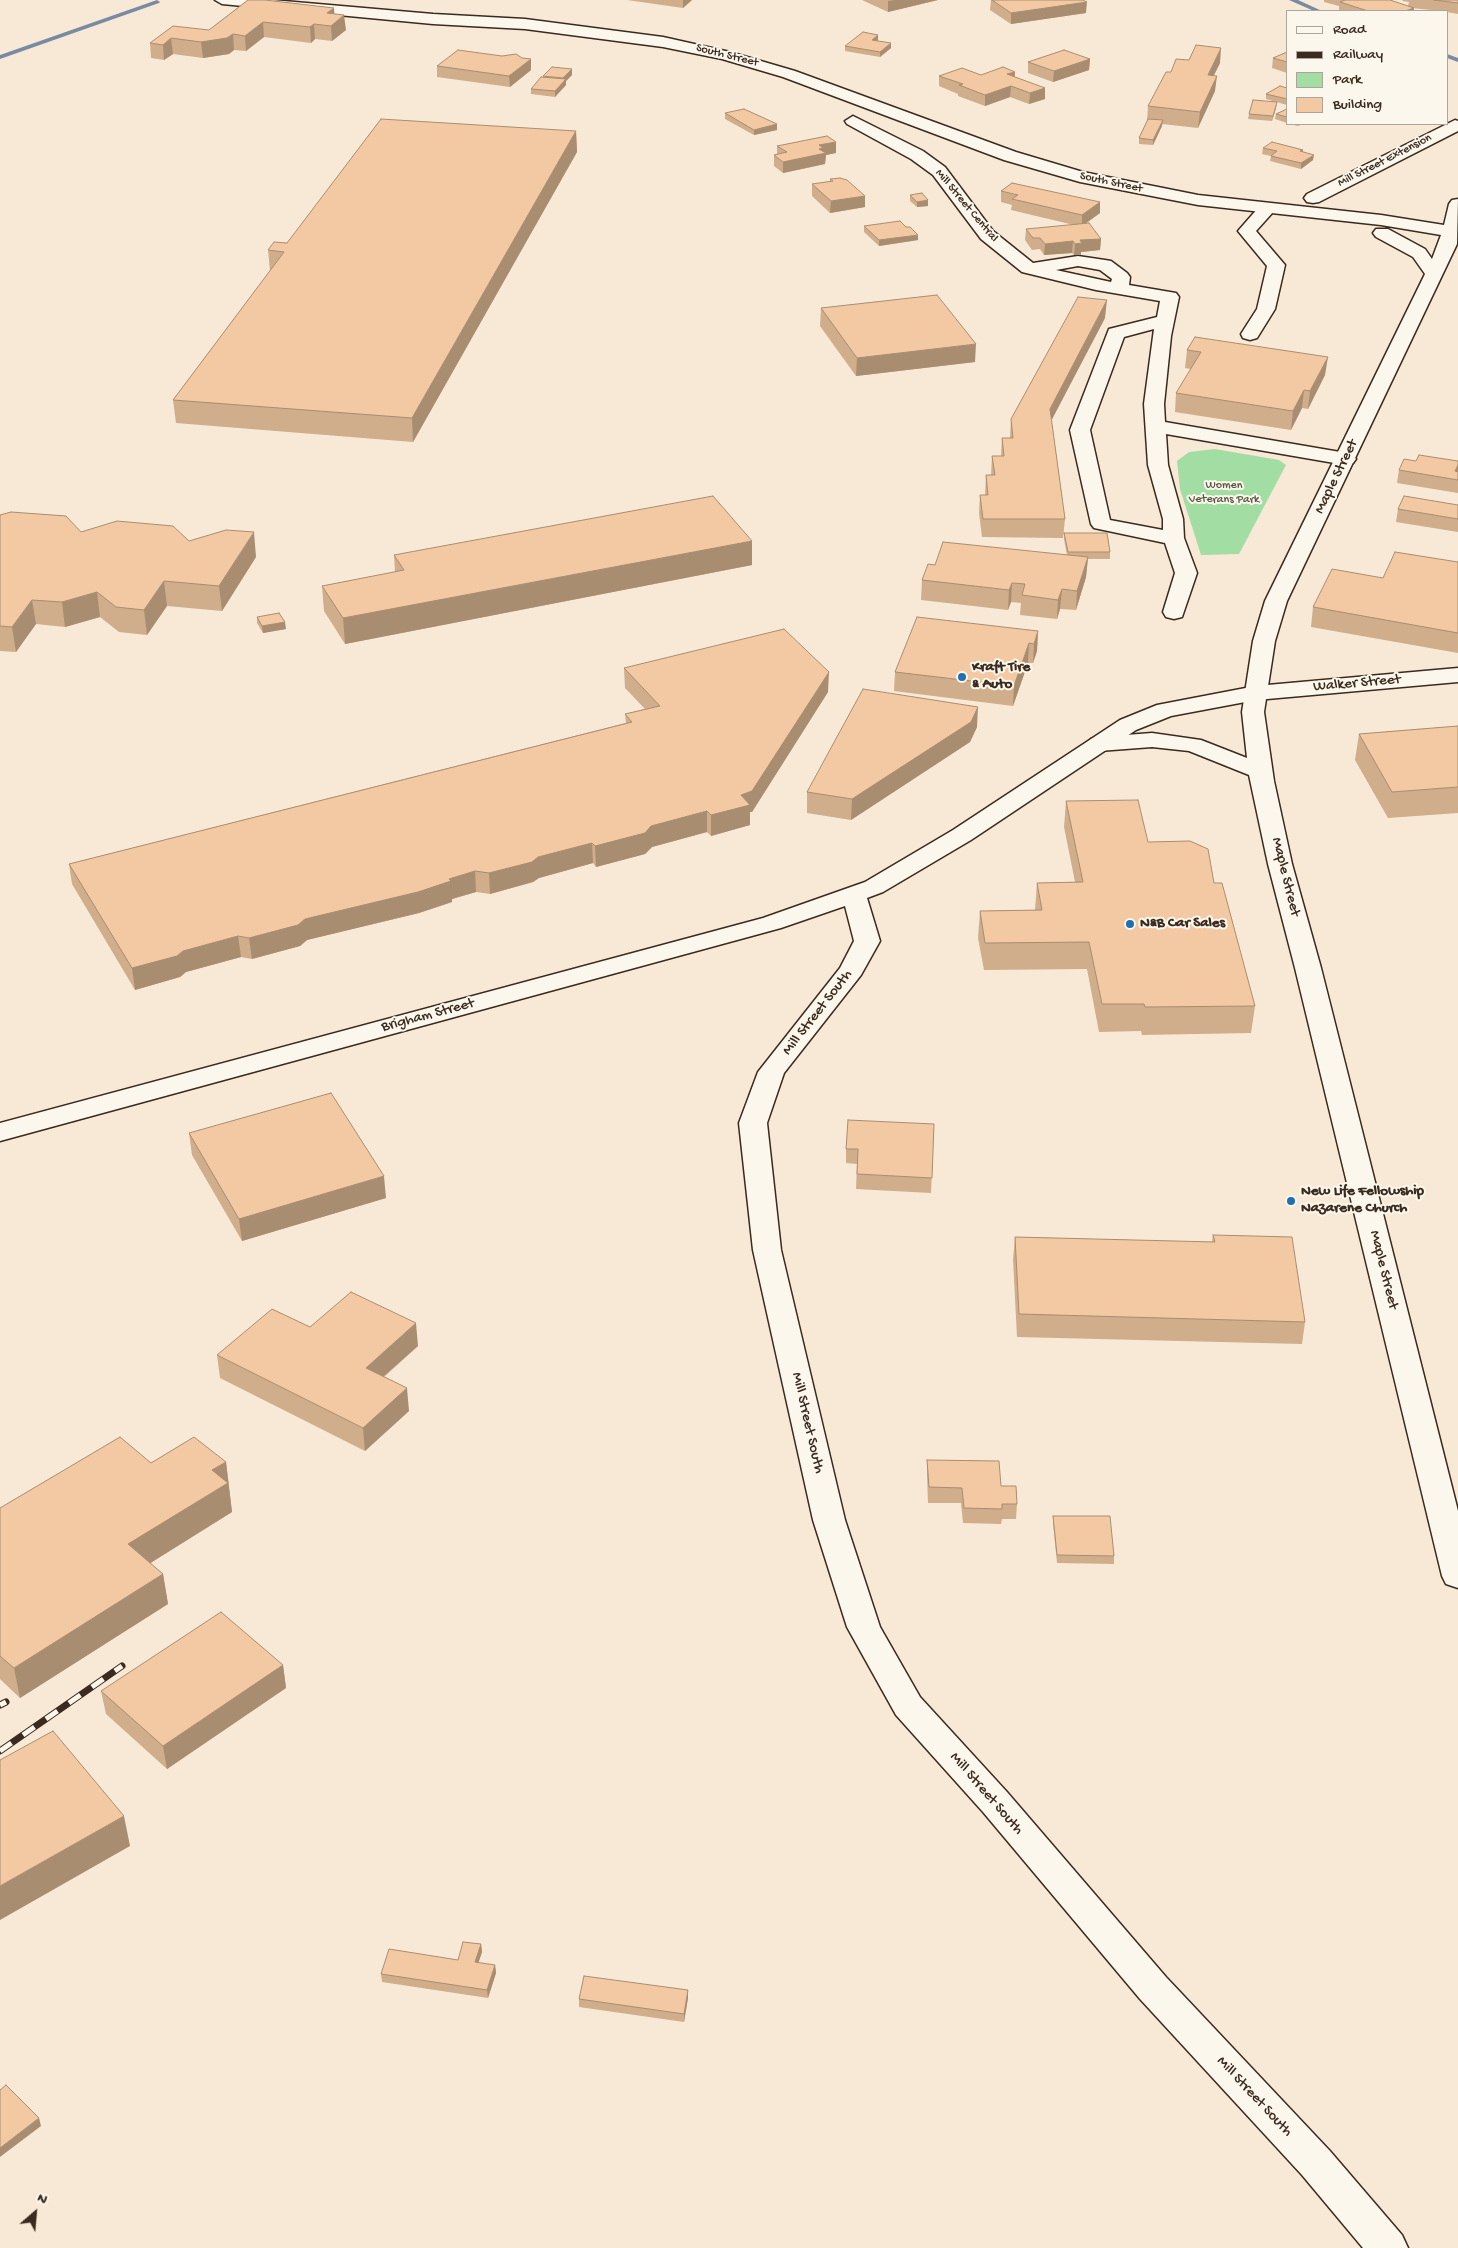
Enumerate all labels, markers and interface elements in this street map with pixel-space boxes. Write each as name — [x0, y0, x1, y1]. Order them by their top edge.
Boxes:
legend — [1286, 10, 1448, 125]
text: Road — [1333, 21, 1366, 39]
street label: South Street — [694, 41, 760, 71]
text: Railway — [1333, 46, 1383, 64]
text: Park — [1333, 71, 1362, 89]
text: Building — [1333, 96, 1382, 114]
street label: Mill Street Extension — [1336, 131, 1434, 191]
street label: Mill Street Central — [931, 167, 1001, 245]
street label: South Street — [1078, 169, 1144, 197]
street label: Maple Street — [1311, 437, 1363, 517]
park label: Women Veterans Park — [1189, 479, 1259, 507]
place label: Kraft Tire & Auto — [972, 659, 1030, 694]
marker: Kraft Tire & Auto — [956, 671, 968, 683]
street label: Walker Street — [1313, 671, 1401, 697]
street label: Maple Street — [1267, 836, 1303, 918]
place label: N&B Car Sales — [1140, 915, 1225, 933]
marker: N&B Car Sales — [1124, 918, 1136, 930]
street label: Mill Street South — [779, 967, 857, 1059]
street label: Brigham Street — [380, 995, 476, 1037]
place label: New Life Fellowship Nazarene Church — [1301, 1183, 1424, 1218]
marker: New Life Fellowship Nazarene Church — [1285, 1195, 1297, 1207]
street label: Maple Street — [1365, 1229, 1401, 1311]
street label: Mill Street South — [787, 1371, 827, 1475]
street label: Mill Street South — [945, 1749, 1027, 1839]
street label: Mill Street South — [1212, 2053, 1296, 2141]
north arrow — [10, 2188, 60, 2238]
text: N — [34, 2190, 50, 2209]

